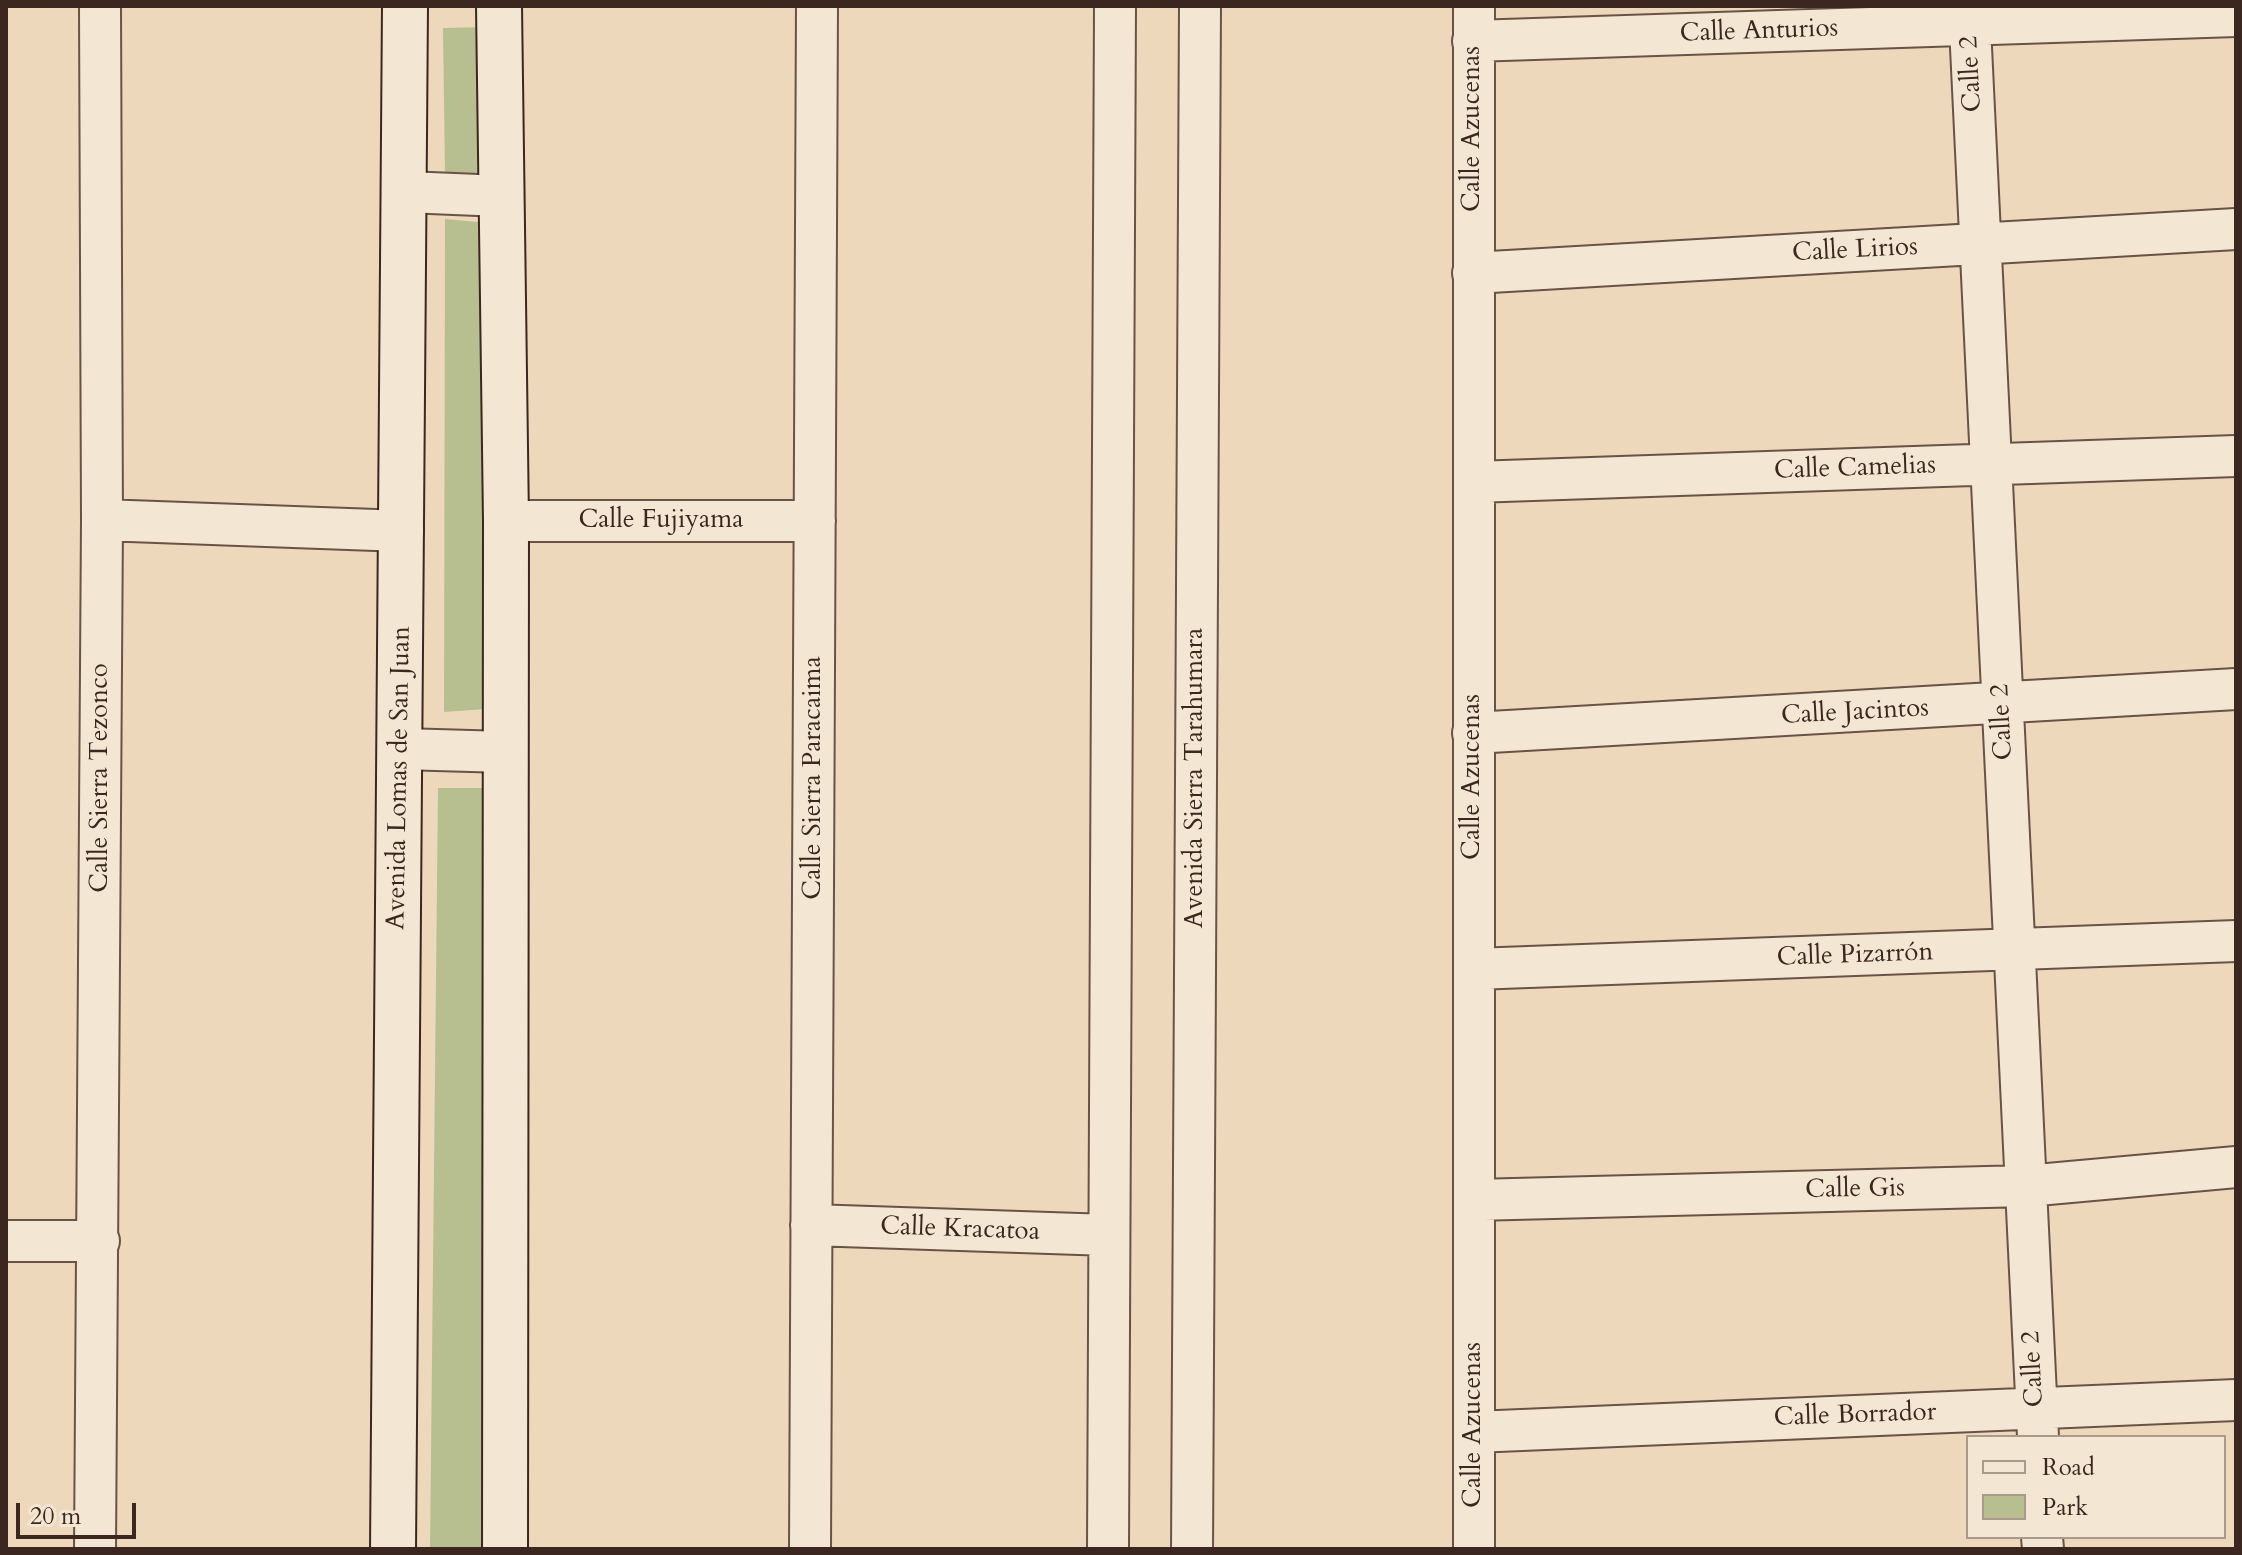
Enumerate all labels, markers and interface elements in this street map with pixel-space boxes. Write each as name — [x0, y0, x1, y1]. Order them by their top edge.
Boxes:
street label: Calle Anturios — [1679, 14, 1839, 50]
street label: Calle 2 — [1954, 35, 1990, 113]
street label: Calle Azucenas — [1457, 46, 1489, 212]
street label: Calle Lirios — [1791, 232, 1919, 270]
street label: Calle Camelias — [1774, 451, 1936, 487]
street label: Calle Fujiyama — [578, 505, 744, 537]
street label: Avenida Lomas de San Juan — [382, 626, 418, 930]
street label: Avenida Sierra Tarahumara — [1180, 628, 1212, 928]
street label: Calle Sierra Paracaima — [798, 656, 830, 900]
street label: Calle Sierra Tezonco — [85, 663, 117, 893]
street label: Calle 2 — [1985, 683, 2021, 761]
street label: Calle Azucenas — [1457, 694, 1489, 860]
street label: Calle Jacintos — [1780, 694, 1930, 732]
street label: Calle Pizarrón — [1776, 938, 1934, 974]
street label: Calle Gis — [1805, 1174, 1905, 1206]
street label: Calle Kracatoa — [880, 1212, 1040, 1248]
street label: Calle 2 — [2016, 1330, 2052, 1408]
street label: Calle Azucenas — [1458, 1342, 1490, 1508]
street label: Calle Borrador — [1773, 1398, 1937, 1434]
legend — [1966, 1435, 2226, 1539]
text: Road — [2042, 1451, 2095, 1484]
scale bar — [20, 1487, 140, 1537]
text: Park — [2042, 1491, 2088, 1524]
text: 20 m — [30, 1500, 81, 1533]

